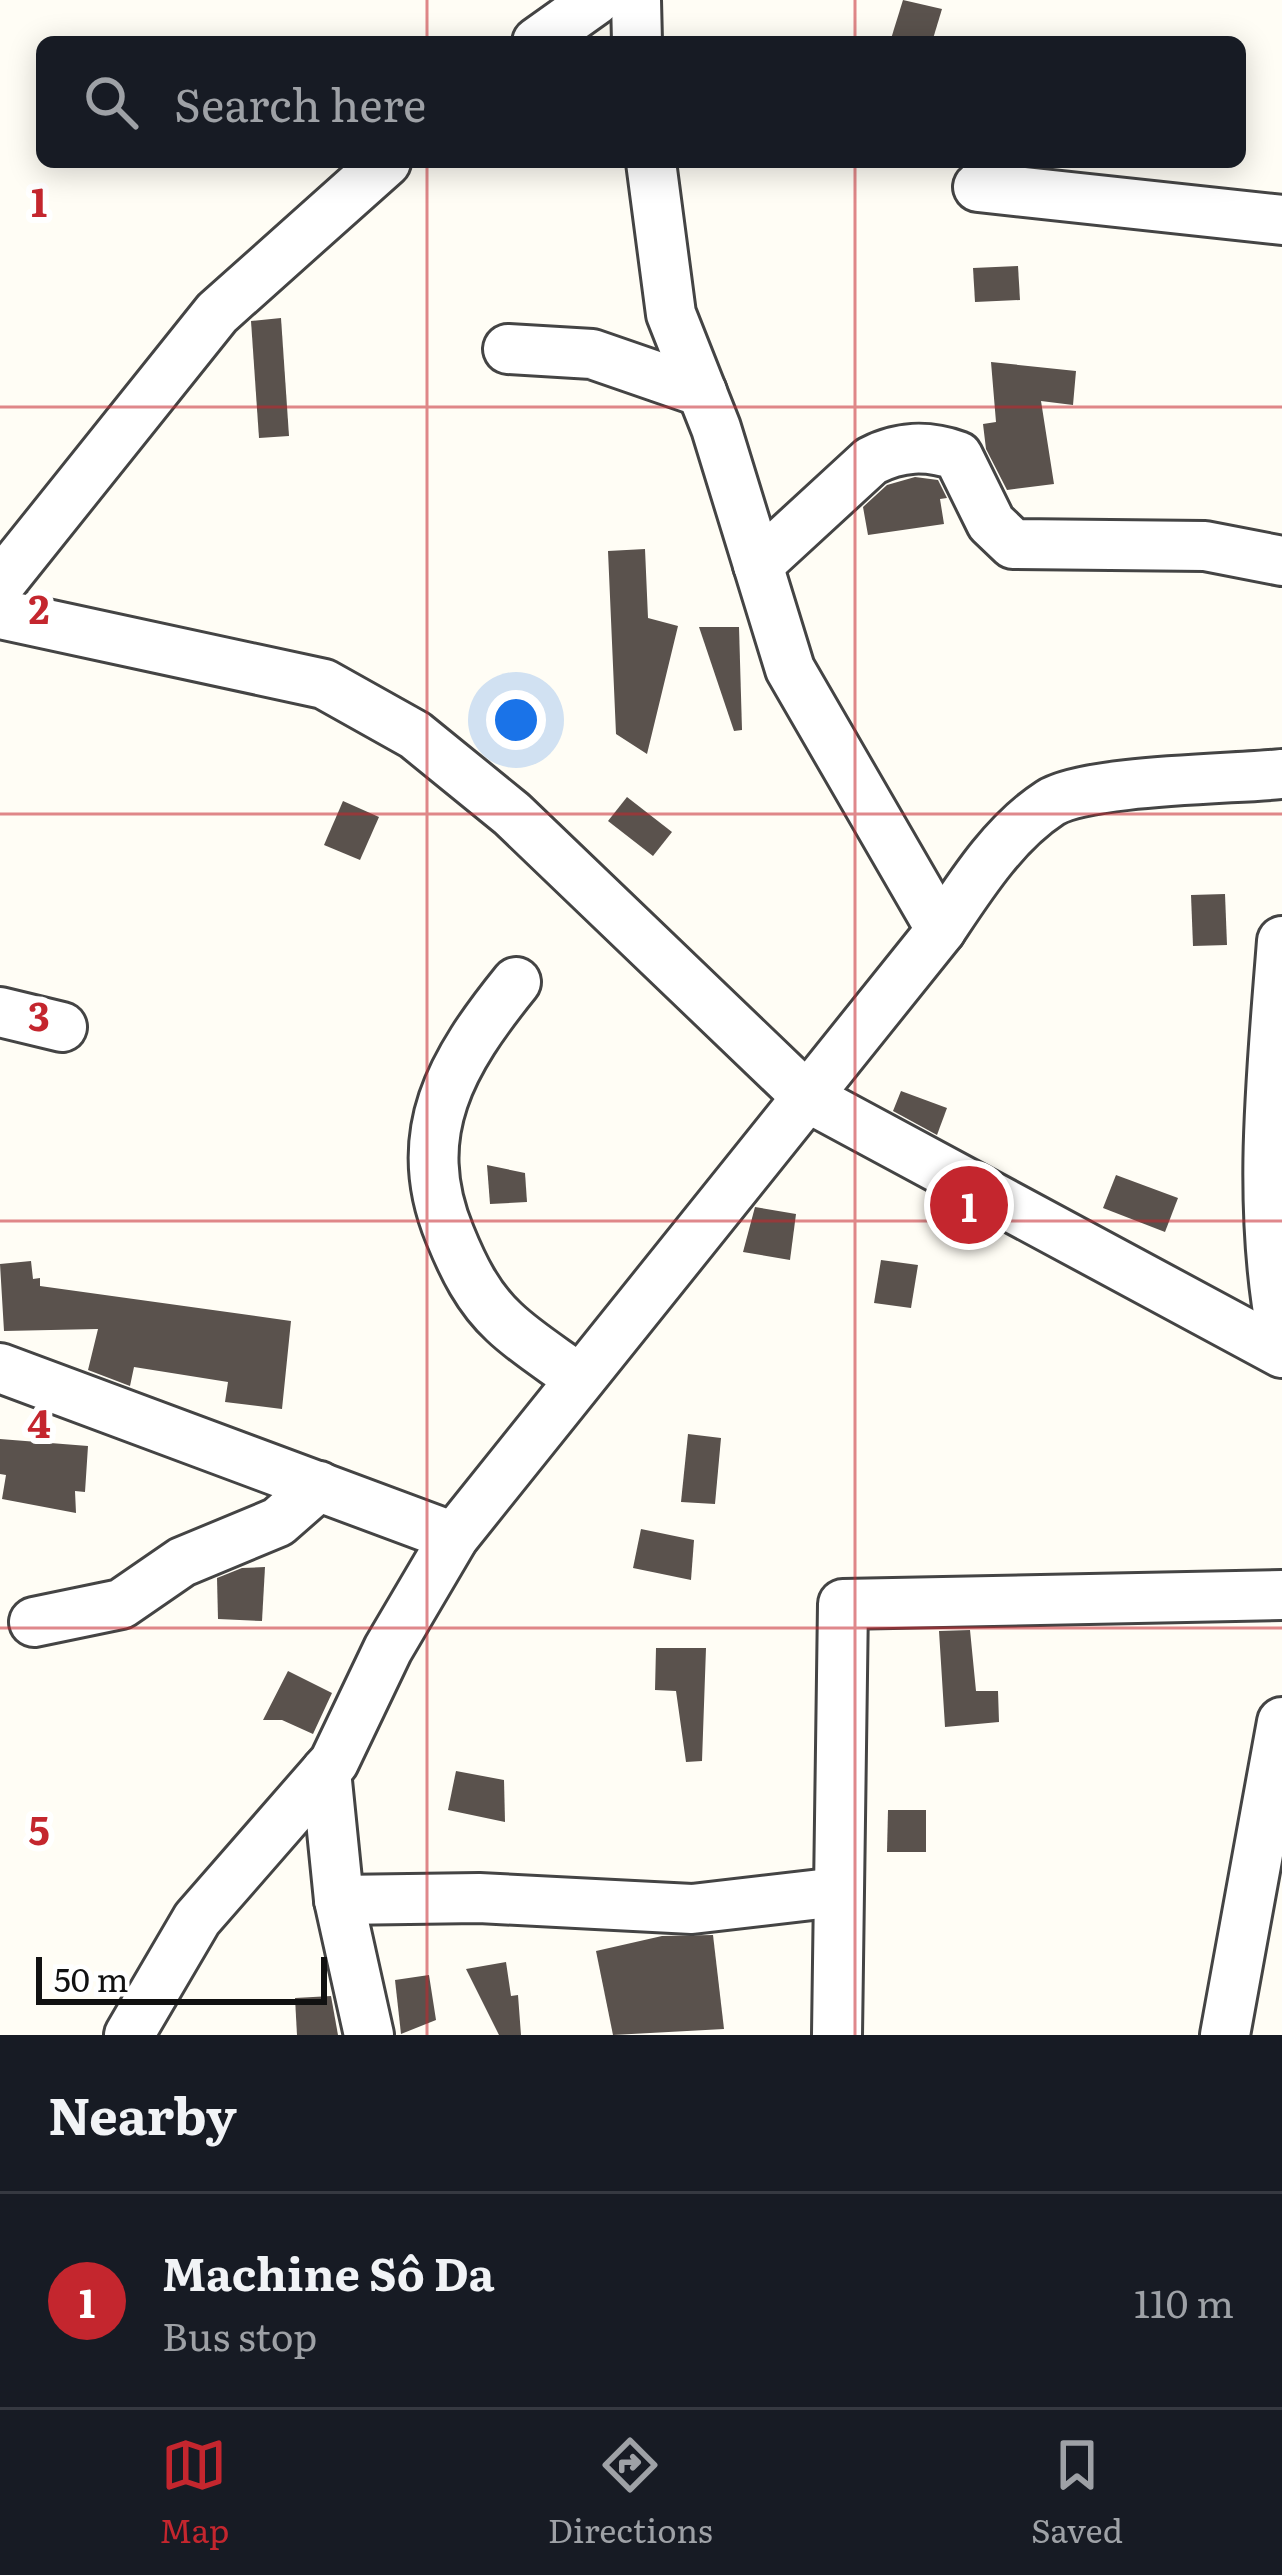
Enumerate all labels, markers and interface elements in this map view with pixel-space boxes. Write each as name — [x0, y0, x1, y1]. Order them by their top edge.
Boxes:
search box — [36, 36, 1246, 168]
icon: search — [78, 69, 144, 135]
text: Search here — [174, 69, 426, 136]
text: 1 — [31, 171, 47, 229]
text: 2 — [29, 578, 49, 636]
your location — [486, 690, 546, 750]
text: 3 — [28, 985, 50, 1043]
pin: 1 — [930, 1160, 1008, 1250]
text: 4 — [27, 1392, 51, 1450]
text: 5 — [28, 1799, 50, 1857]
scale bar — [36, 1951, 327, 2004]
text: 50 m — [54, 1953, 128, 2002]
text: Nearby — [48, 2075, 237, 2151]
text: Machine Sô Da — [162, 2238, 495, 2305]
text: 1 — [79, 2272, 95, 2330]
text: 110 m — [1134, 2272, 1234, 2330]
text: Bus stop — [162, 2305, 317, 2363]
tab: Map — [159, 2432, 229, 2553]
tab: Directions — [548, 2432, 713, 2553]
tab: Saved — [1031, 2432, 1123, 2553]

